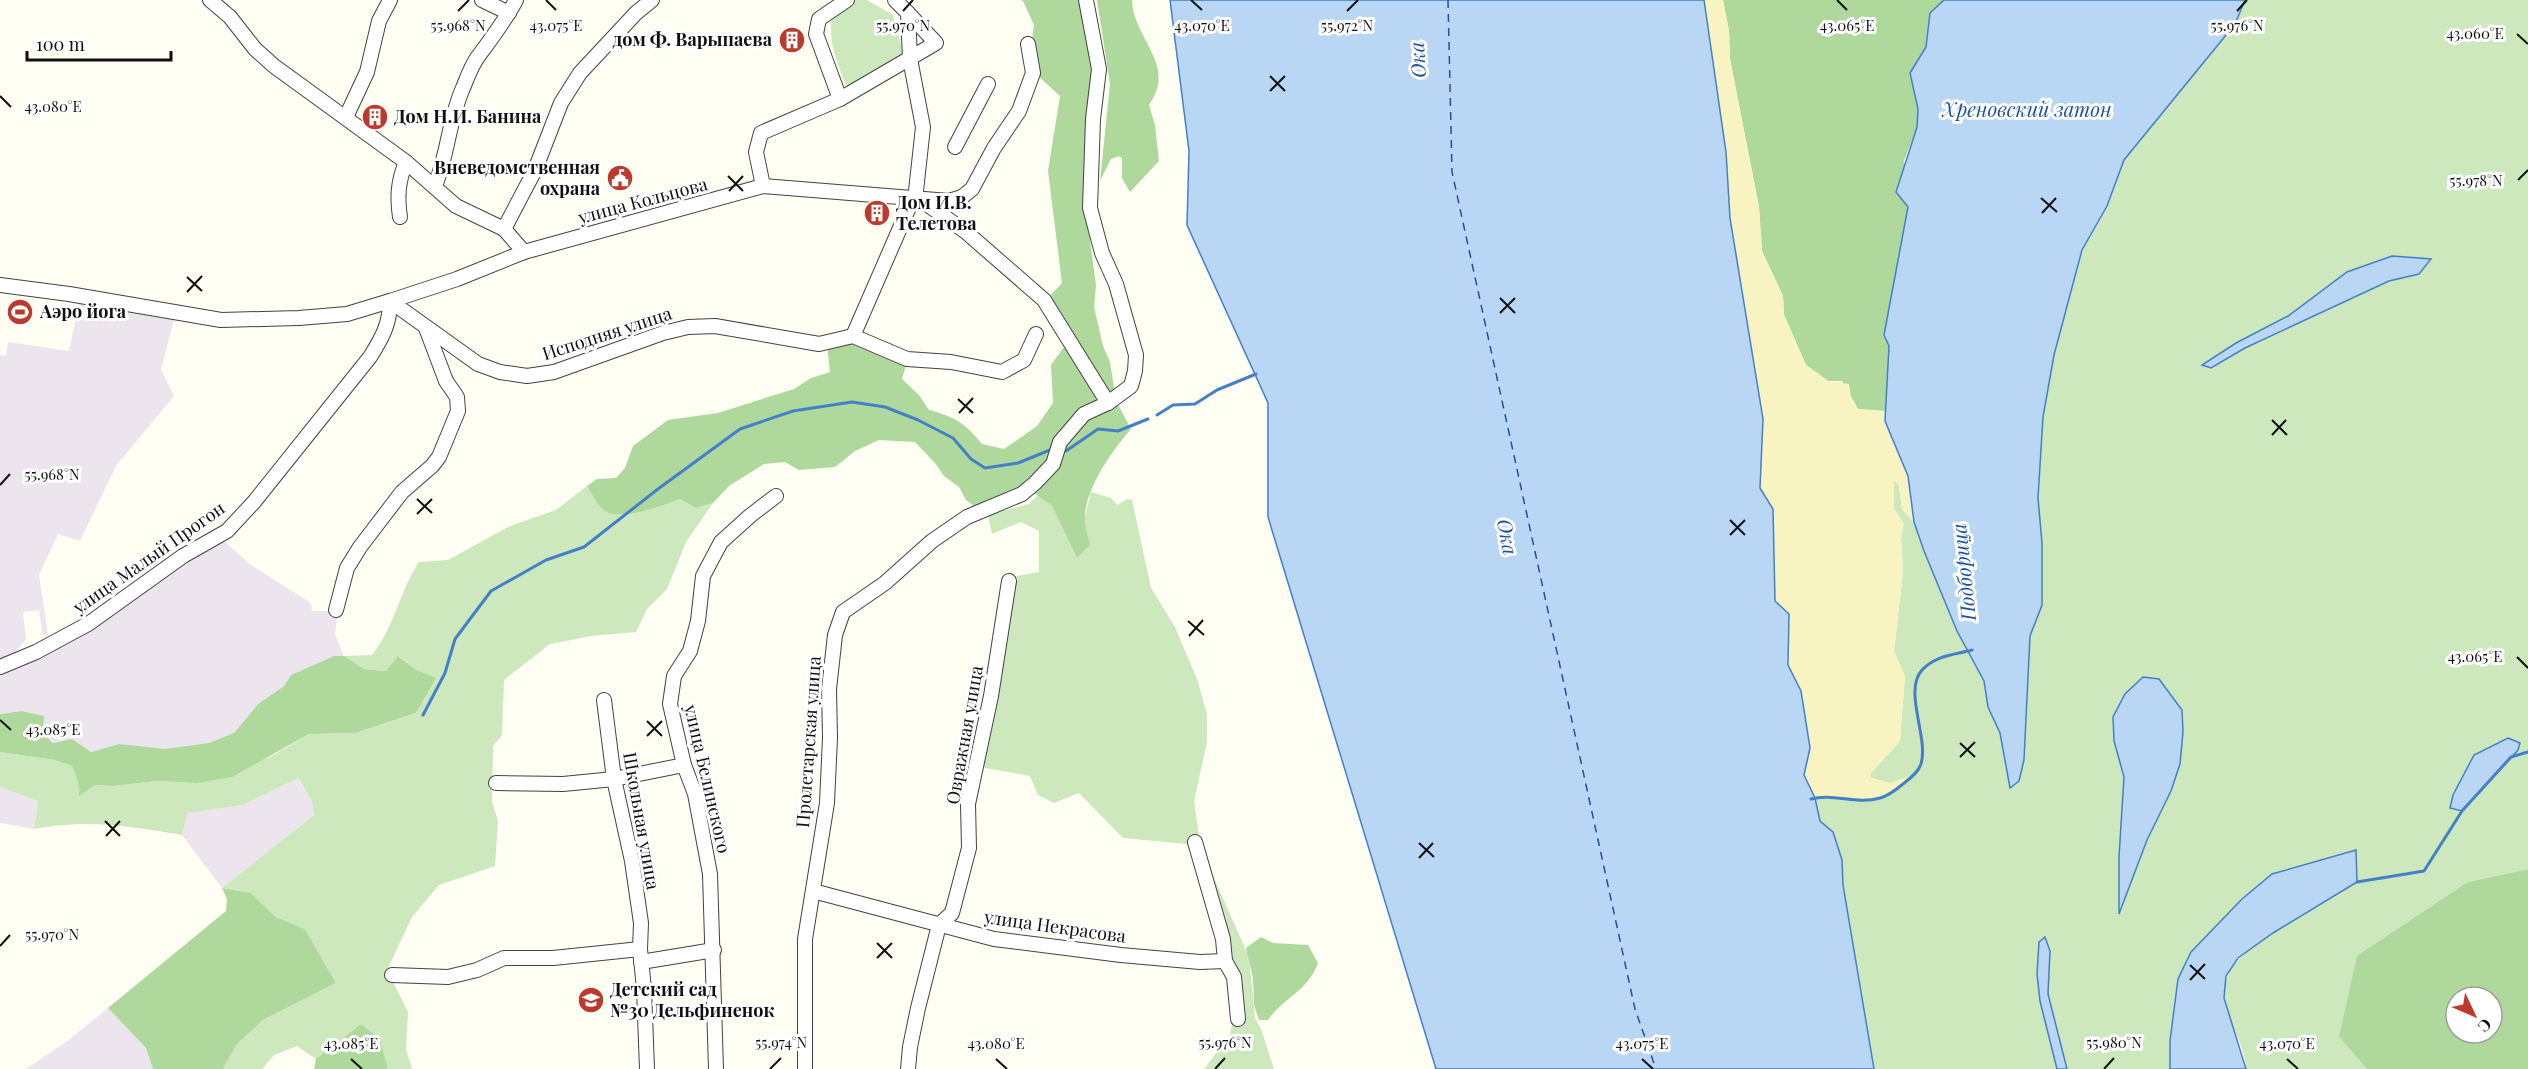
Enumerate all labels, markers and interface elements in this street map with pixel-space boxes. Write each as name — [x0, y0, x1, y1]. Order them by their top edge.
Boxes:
text: 55.968°N — [430, 15, 486, 35]
text: 43.075°E — [530, 15, 582, 35]
text: 55.970°N — [876, 15, 930, 35]
text: 43.070°E — [1174, 15, 1230, 35]
text: 55.972°N — [1321, 15, 1374, 35]
text: 43.065°E — [1820, 15, 1874, 35]
text: 55.976°N — [2210, 15, 2264, 35]
text: 43.060°E — [2446, 23, 2504, 43]
scale bar — [27, 24, 171, 62]
building icon: дом Ф. Варыпаева — [777, 25, 807, 55]
place label: дом Ф. Варыпаева — [613, 27, 773, 51]
text: 100 m — [36, 32, 85, 56]
water label: Ока — [1402, 41, 1431, 79]
water label: Хреновский затон — [1941, 95, 2112, 122]
text: 43.080°E — [24, 96, 82, 116]
building icon: Дом Н.И. Банина — [360, 102, 390, 132]
place label: Дом Н.И. Банина — [394, 104, 542, 128]
place label: Вневедомственная охрана — [434, 155, 601, 200]
public building icon: Вневедомственная охрана — [605, 163, 635, 193]
text: 55.978°N — [2449, 170, 2503, 190]
street label: улица Кольцова — [574, 171, 710, 229]
place label: Дом И.В. Телетова — [896, 190, 977, 235]
building icon: Дом И.В. Телетова — [862, 198, 892, 228]
sports icon: Аэро йога — [5, 297, 35, 327]
place label: Аэро йога — [39, 299, 127, 323]
street label: Исподняя улица — [539, 301, 675, 365]
text: 55.968°N — [24, 464, 80, 484]
street label: улица Малый Прогон — [67, 496, 229, 619]
water label: Ока — [1492, 516, 1525, 557]
water label: Подборица — [1944, 522, 1981, 623]
text: 43.065°E — [2448, 646, 2502, 666]
street label: Пролетарская улица — [790, 655, 826, 829]
street label: Овражная улица — [940, 664, 988, 806]
street label: улица Белинского — [679, 701, 737, 856]
text: 43.085°E — [26, 719, 80, 739]
street label: Школьная улица — [618, 750, 666, 891]
street label: улица Некрасова — [982, 904, 1127, 948]
text: 55.970°N — [25, 924, 79, 944]
place label: Детский сад №30 Дельфиненок — [610, 977, 775, 1022]
school or university icon: Детский сад №30 Дельфиненок — [576, 985, 606, 1015]
north arrow — [2444, 985, 2504, 1045]
text: С — [2474, 1014, 2497, 1037]
text: 55.974°N — [755, 1032, 807, 1052]
text: 55.976°N — [1198, 1032, 1252, 1052]
text: 55.980°N — [2086, 1032, 2142, 1052]
text: 43.085°E — [324, 1033, 378, 1053]
text: 43.080°E — [967, 1033, 1025, 1053]
text: 43.075°E — [1616, 1033, 1668, 1053]
text: 43.070°E — [2259, 1033, 2315, 1053]

